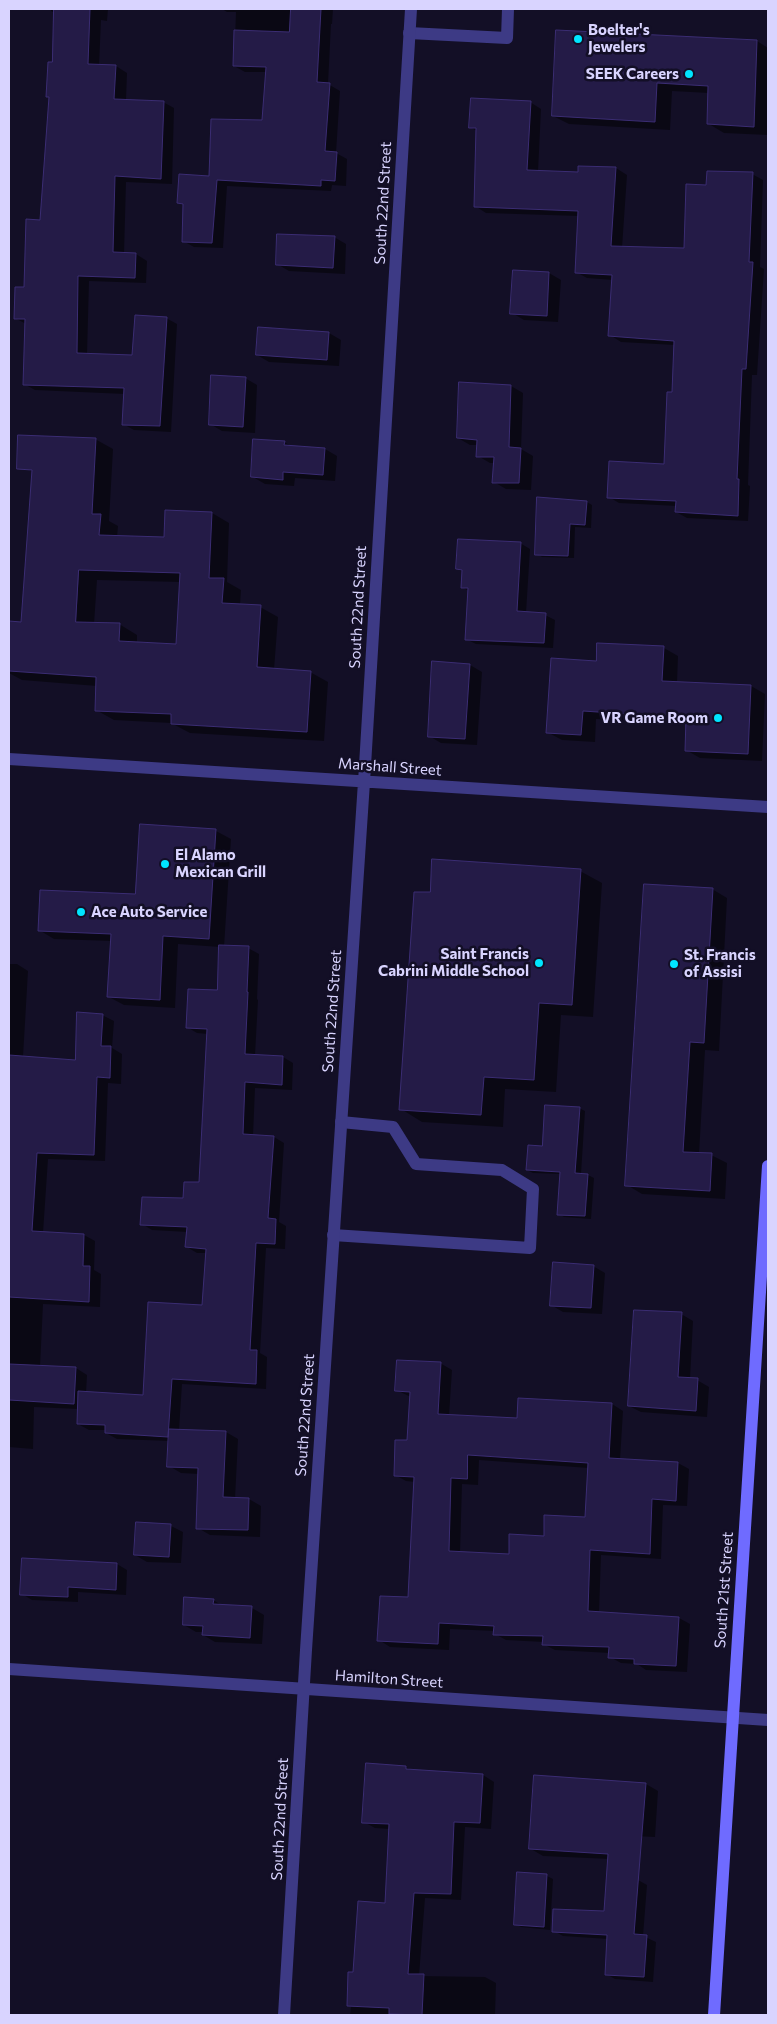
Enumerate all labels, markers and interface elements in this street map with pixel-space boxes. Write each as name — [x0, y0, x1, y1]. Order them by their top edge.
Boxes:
place label: Boelter's Jewelers — [588, 21, 650, 56]
marker: Boelter's Jewelers — [572, 33, 584, 45]
place label: SEEK Careers — [586, 65, 679, 83]
marker: SEEK Careers — [683, 68, 695, 80]
street label: South 22nd Street — [371, 141, 395, 265]
street label: South 22nd Street — [346, 545, 370, 669]
place label: VR Game Room — [601, 709, 708, 727]
marker: VR Game Room — [712, 712, 724, 724]
street label: Marshall Street — [338, 754, 442, 780]
place label: El Alamo Mexican Grill — [175, 846, 266, 881]
marker: El Alamo Mexican Grill — [159, 858, 171, 870]
place label: Ace Auto Service — [91, 903, 207, 921]
marker: Ace Auto Service — [75, 906, 87, 918]
place label: Saint Francis Cabrini Middle School — [378, 945, 529, 980]
place label: St. Francis of Assisi — [684, 946, 756, 981]
street label: South 22nd Street — [319, 949, 345, 1073]
marker: Saint Francis Cabrini Middle School — [533, 957, 545, 969]
marker: St. Francis of Assisi — [668, 958, 680, 970]
street label: South 22nd Street — [292, 1353, 318, 1477]
street label: South 21st Street — [711, 1531, 737, 1649]
street label: Hamilton Street — [334, 1666, 444, 1692]
street label: South 22nd Street — [268, 1757, 292, 1881]

